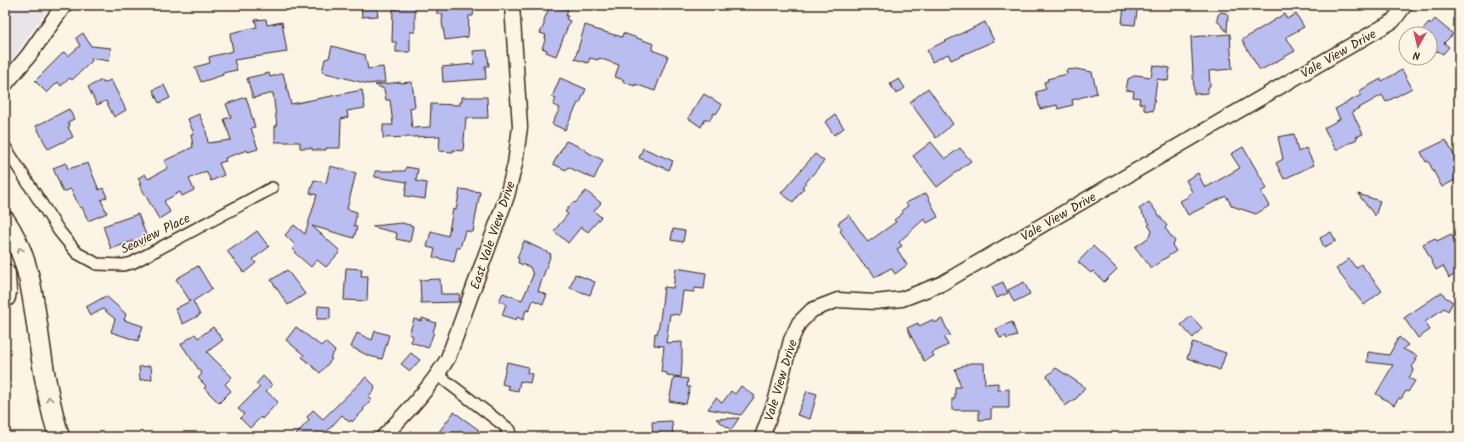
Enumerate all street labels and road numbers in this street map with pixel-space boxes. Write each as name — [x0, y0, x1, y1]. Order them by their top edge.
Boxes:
street label: Vale View Drive — [1297, 24, 1381, 84]
street label: East Vale View Drive — [465, 178, 522, 293]
street label: Vale View Drive — [1017, 187, 1101, 247]
street label: Seaview Place — [117, 208, 194, 260]
street label: Vale View Drive — [759, 337, 804, 424]

